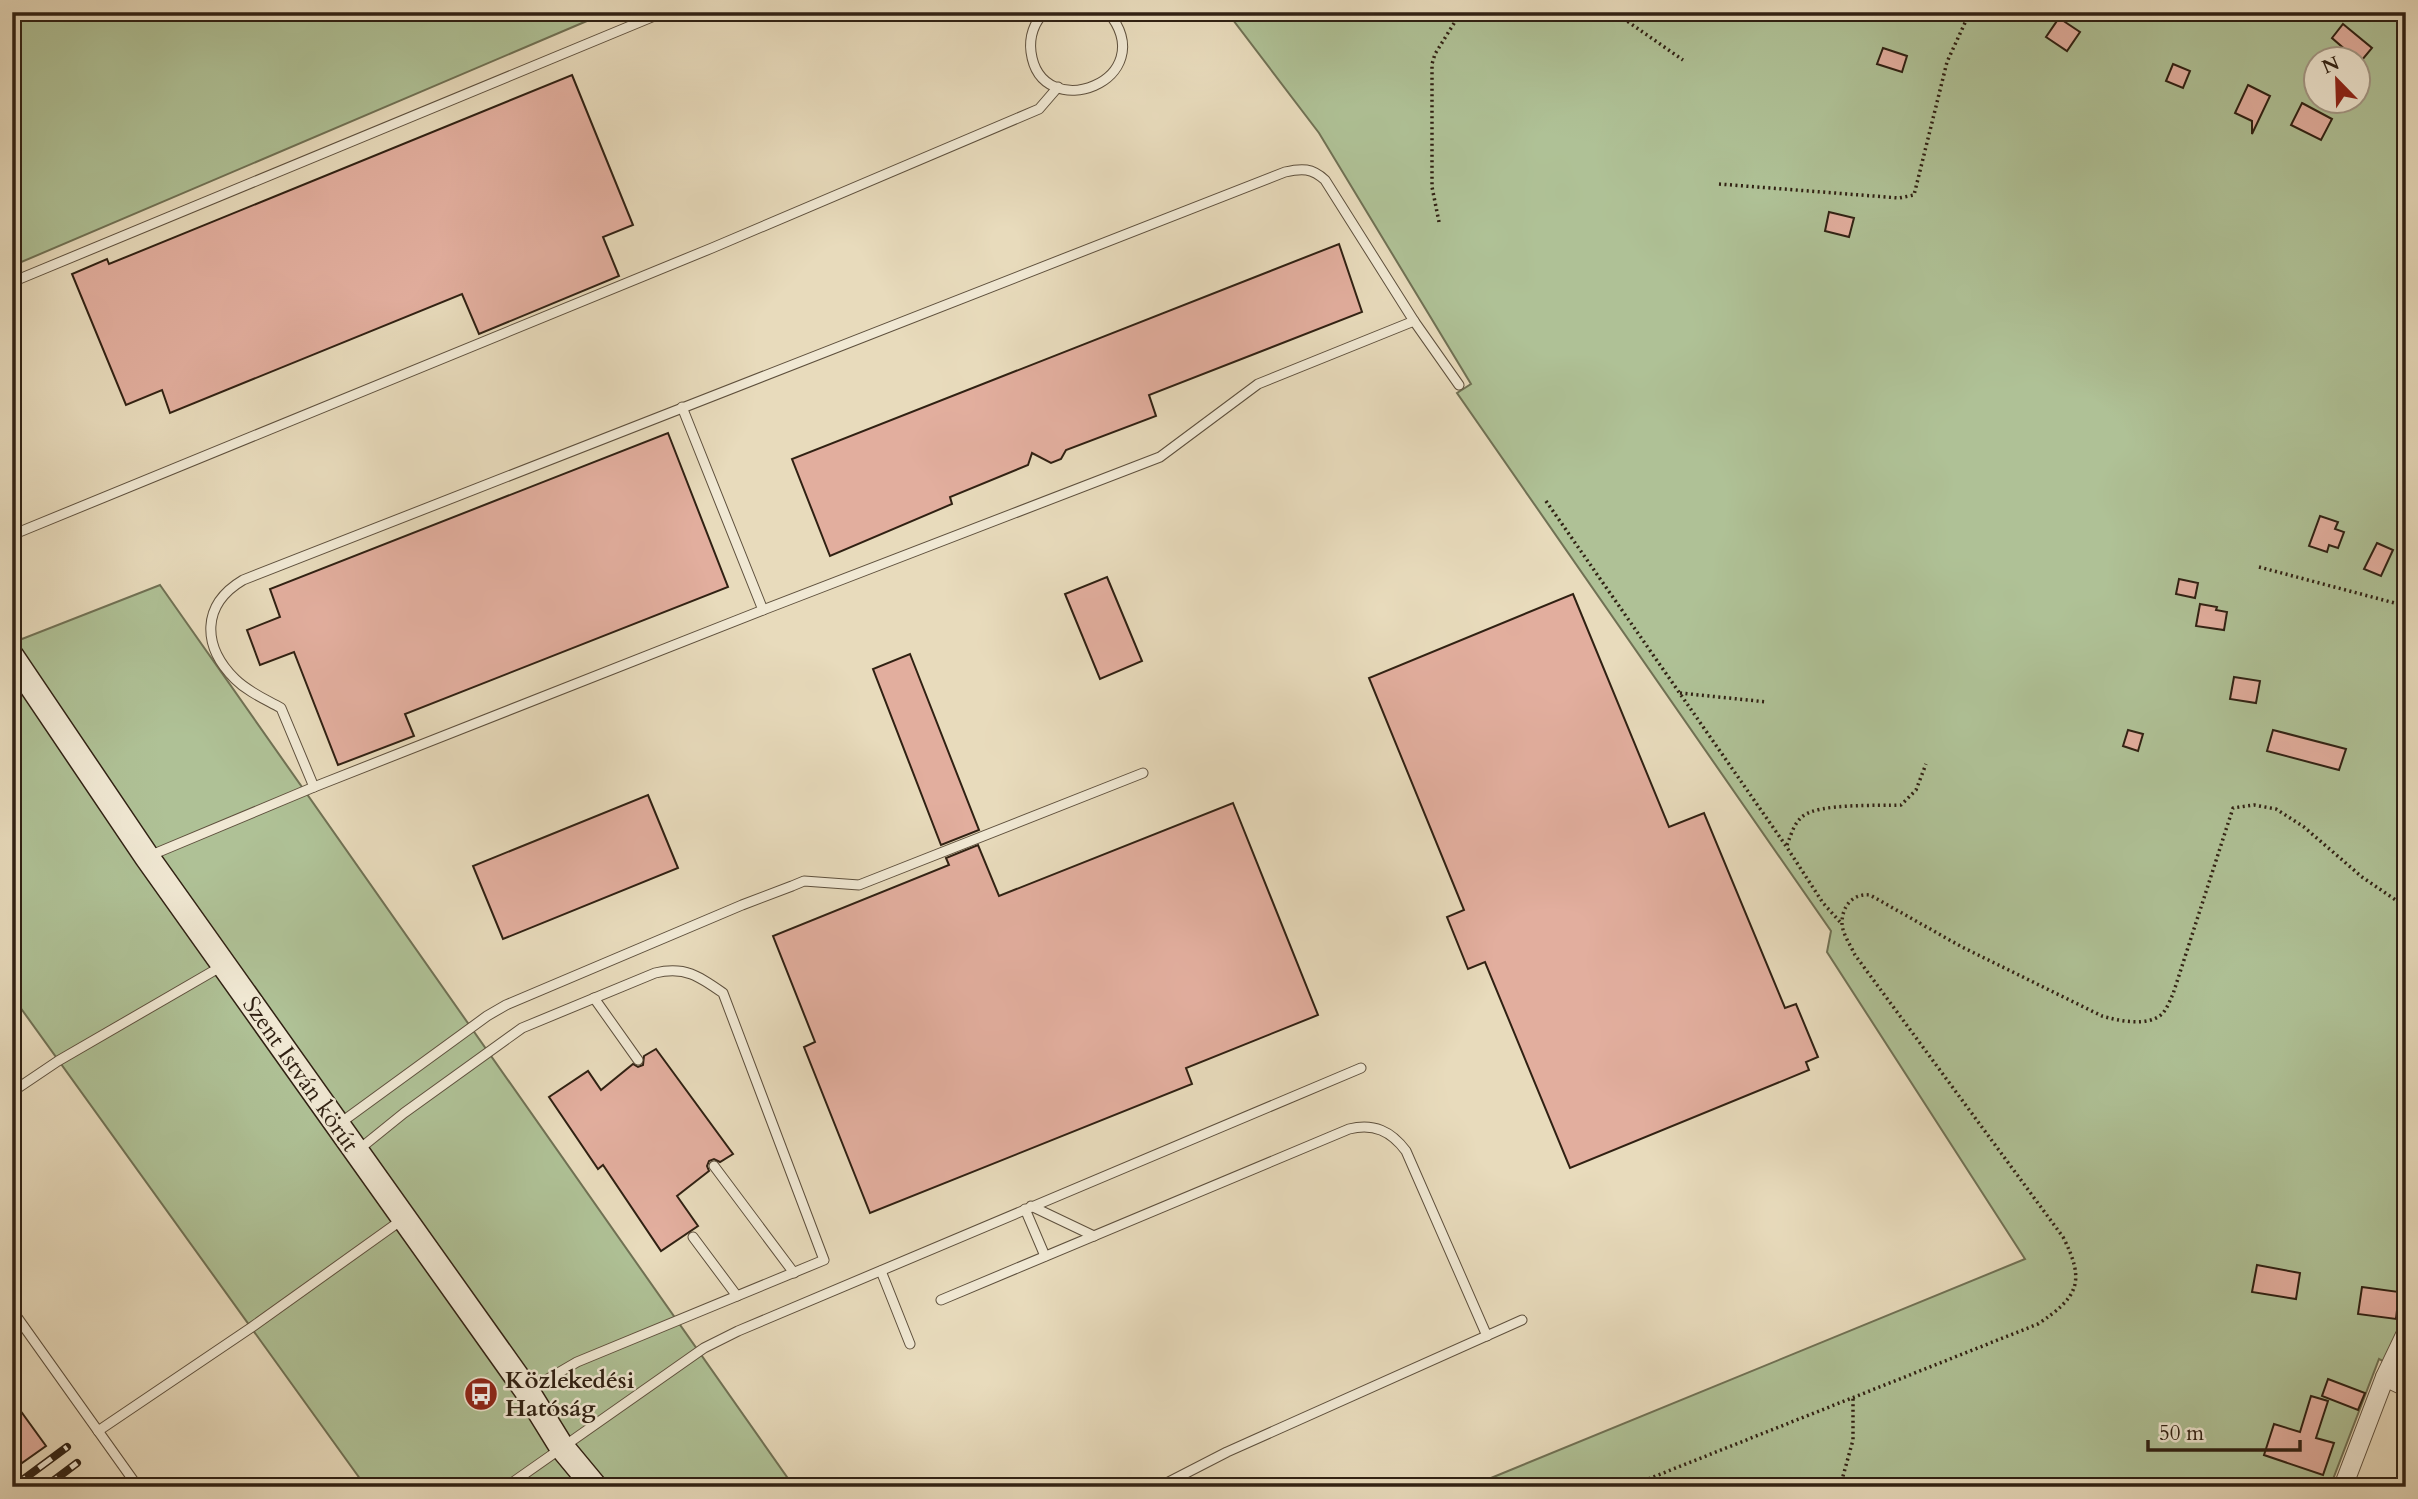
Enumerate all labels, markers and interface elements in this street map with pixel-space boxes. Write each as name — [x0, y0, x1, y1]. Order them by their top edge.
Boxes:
north arrow — [2302, 46, 2372, 116]
text: N — [2318, 50, 2344, 80]
street label: Szent István körút — [235, 990, 367, 1159]
place label: Közlekedési Hatóság — [505, 1364, 635, 1425]
bus stop icon: Közlekedési Hatóság — [462, 1375, 500, 1413]
scale bar — [2148, 1408, 2301, 1452]
text: 50 m — [2159, 1419, 2204, 1448]

